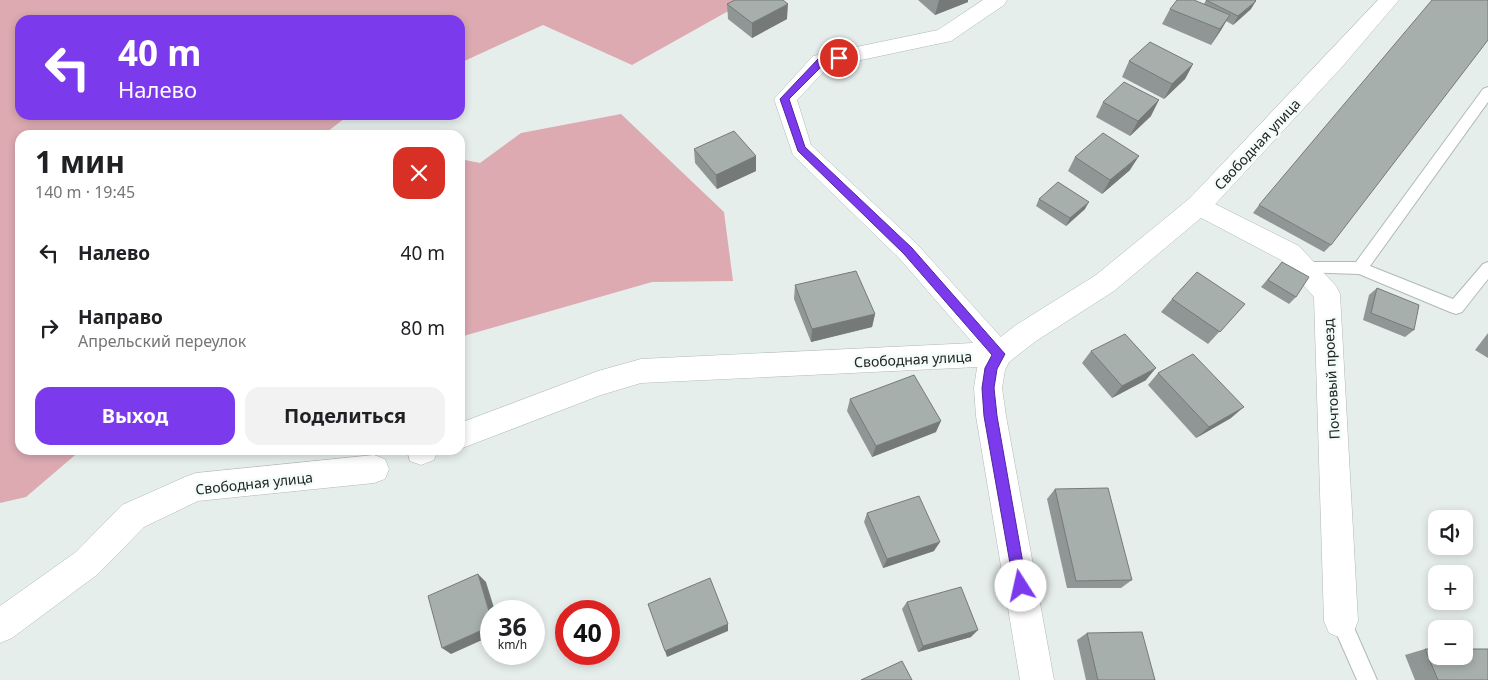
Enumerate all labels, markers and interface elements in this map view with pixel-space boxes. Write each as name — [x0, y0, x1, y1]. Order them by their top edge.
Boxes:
text: 40 m — [118, 29, 201, 76]
icon: left — [35, 35, 100, 100]
pin — [818, 37, 860, 79]
icon: arrive — [825, 44, 853, 72]
text: Налево — [118, 74, 197, 104]
street label: Свободная улица — [1210, 94, 1304, 194]
text: 1 мин — [35, 141, 125, 182]
button: close — [393, 147, 445, 199]
text: 140 m · 19:45 — [35, 181, 135, 203]
icon: left — [35, 239, 63, 267]
text: Налево — [78, 240, 150, 266]
text: 40 m — [401, 240, 445, 266]
text: Направо — [78, 304, 163, 330]
icon: right — [35, 314, 63, 342]
text: 80 m — [401, 315, 445, 341]
street label: Почтовый проезд — [1318, 318, 1344, 440]
text: Апрельский переулок — [78, 330, 246, 352]
street label: Свободная улица — [854, 346, 972, 372]
button: Выход — [35, 387, 235, 445]
button: Поделиться — [245, 387, 445, 445]
street label: Свободная улица — [194, 467, 314, 499]
map controls — [1428, 510, 1473, 665]
button: sound — [1428, 510, 1473, 555]
position arrow — [994, 559, 1046, 611]
button: + — [1428, 565, 1473, 610]
speed limit sign: 40 — [555, 600, 620, 665]
text: 36 — [498, 609, 527, 643]
button: − — [1428, 620, 1473, 665]
text: km/h — [498, 636, 527, 653]

